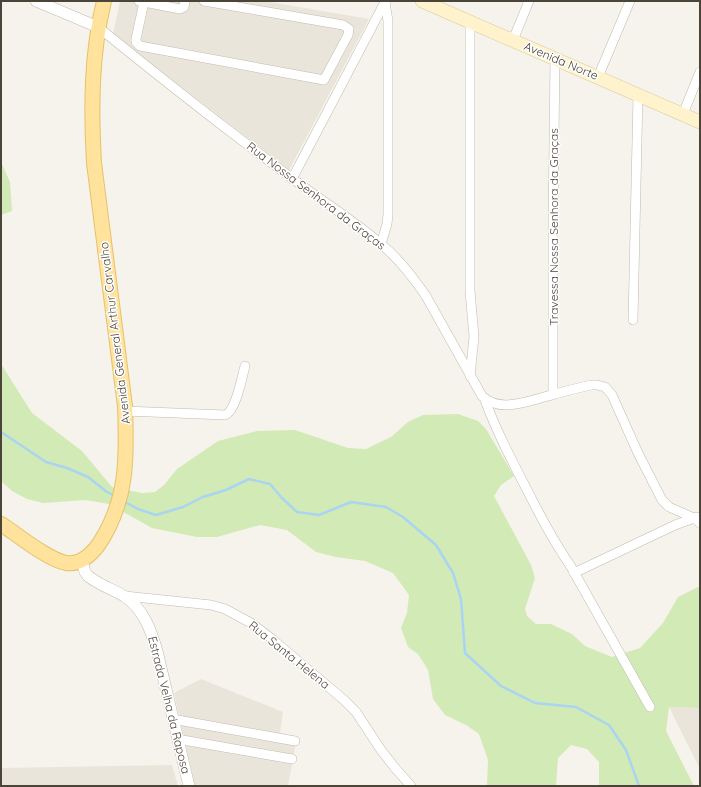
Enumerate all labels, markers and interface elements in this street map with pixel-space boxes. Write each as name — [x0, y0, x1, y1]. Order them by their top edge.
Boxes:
street label: Avenida Norte — [522, 38, 601, 83]
street label: Travessa Nossa Senhora da Graças — [546, 128, 561, 326]
street label: Rua Nossa Senhora da Graças — [244, 139, 389, 253]
street label: Avenida General Arthur Carvalho — [96, 241, 133, 425]
street label: Rua Santa Helena — [246, 617, 333, 692]
street label: Estrada Velha da Raposa — [145, 634, 194, 775]

